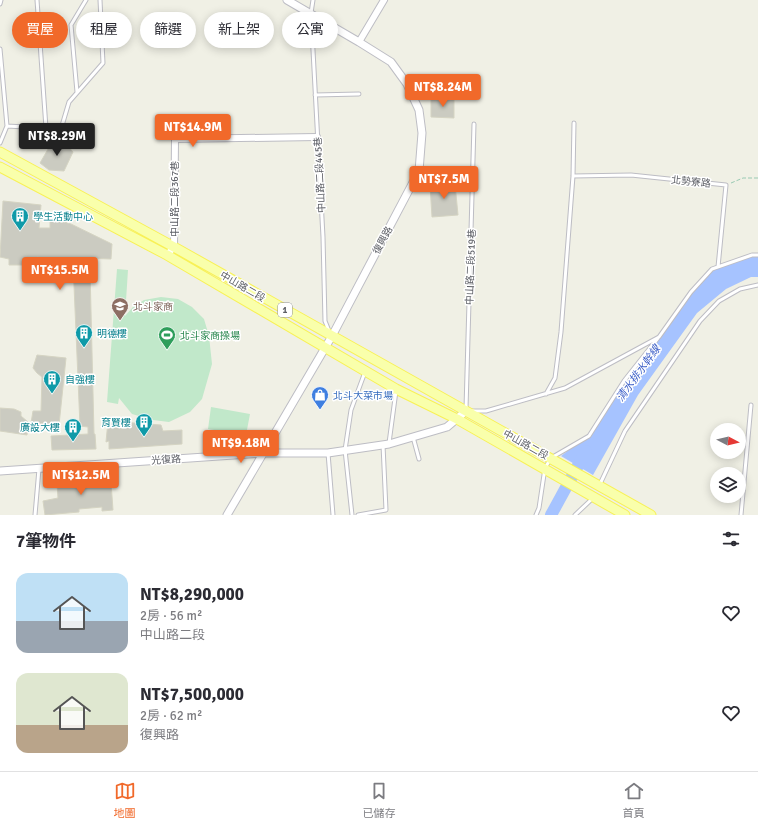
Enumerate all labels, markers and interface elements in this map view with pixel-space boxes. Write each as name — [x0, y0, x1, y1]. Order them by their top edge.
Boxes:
chip: 買屋 — [12, 12, 68, 48]
chip: 租屋 — [76, 12, 132, 48]
chip: 篩選 — [140, 12, 196, 48]
chip: 新上架 — [204, 12, 274, 48]
chip: 公寓 — [282, 12, 338, 48]
pin: NT$8.24M — [402, 74, 484, 108]
text: NT$8.24M — [414, 79, 472, 95]
pin: NT$14.9M — [152, 114, 234, 148]
text: NT$14.9M — [164, 119, 222, 135]
pin: NT$8.29M — [16, 123, 98, 157]
text: NT$8.29M — [28, 128, 86, 144]
street label: 中山路二段445巷 — [312, 137, 328, 213]
street label: 中山路二段367巷 — [169, 161, 181, 237]
pin: NT$7.5M — [407, 166, 481, 200]
text: NT$7.5M — [418, 171, 470, 187]
street label: 北勢寮路 — [670, 174, 711, 190]
building icon: 學生活動中心 — [10, 206, 30, 231]
place label: 學生活動中心 — [33, 211, 93, 223]
street label: 復興路 — [371, 224, 395, 257]
street label: 中山路二段519巷 — [464, 229, 478, 305]
pin: NT$15.5M — [19, 257, 101, 291]
text: NT$15.5M — [31, 262, 89, 278]
street label: 中山路二段 — [218, 269, 267, 305]
school or university icon: 北斗家商 — [110, 296, 130, 321]
place label: 北斗家商 — [133, 301, 173, 313]
road number: 1 — [278, 303, 292, 317]
building icon: 明德樓 — [74, 323, 94, 348]
sports icon: 北斗家商操場 — [157, 325, 177, 350]
place label: 明德樓 — [97, 328, 127, 340]
place label: 北斗家商操場 — [180, 330, 240, 342]
water label: 清水排水幹線 — [614, 341, 664, 404]
building icon: 自強樓 — [42, 369, 62, 394]
place label: 自強樓 — [65, 374, 95, 386]
shop icon: 北斗大菜市場 — [310, 385, 330, 410]
place label: 北斗大菜市場 — [333, 390, 393, 402]
building icon: 育賢樓 — [134, 412, 154, 437]
building icon: 廣設大樓 — [63, 417, 83, 442]
place label: 育賢樓 — [101, 417, 131, 429]
place label: 廣設大樓 — [20, 422, 60, 434]
north arrow — [710, 423, 746, 459]
map controls — [710, 423, 746, 503]
street label: 中山路二段 — [501, 428, 550, 462]
pin: NT$9.18M — [200, 430, 282, 464]
text: NT$9.18M — [212, 435, 270, 451]
street label: 光復路 — [151, 453, 181, 467]
pin: NT$12.5M — [40, 462, 122, 496]
text: NT$12.5M — [52, 467, 110, 483]
button: layers — [710, 467, 746, 503]
icon: filters — [720, 528, 742, 550]
text: 7筆物件 — [16, 531, 76, 552]
text: NT$8,290,000 — [140, 584, 244, 605]
icon: home — [48, 589, 96, 637]
icon: heart — [720, 602, 742, 624]
text: 2房 · 56 m² — [140, 608, 202, 624]
text: 中山路二段 — [140, 627, 205, 643]
text: NT$7,500,000 — [140, 684, 244, 705]
icon: home — [48, 689, 96, 737]
icon: heart — [720, 702, 742, 724]
text: 2房 · 62 m² — [140, 708, 202, 724]
text: 復興路 — [140, 727, 179, 743]
tab: 地圖 — [114, 780, 136, 820]
tab: 已儲存 — [363, 780, 396, 820]
tab: 首頁 — [623, 780, 645, 820]

